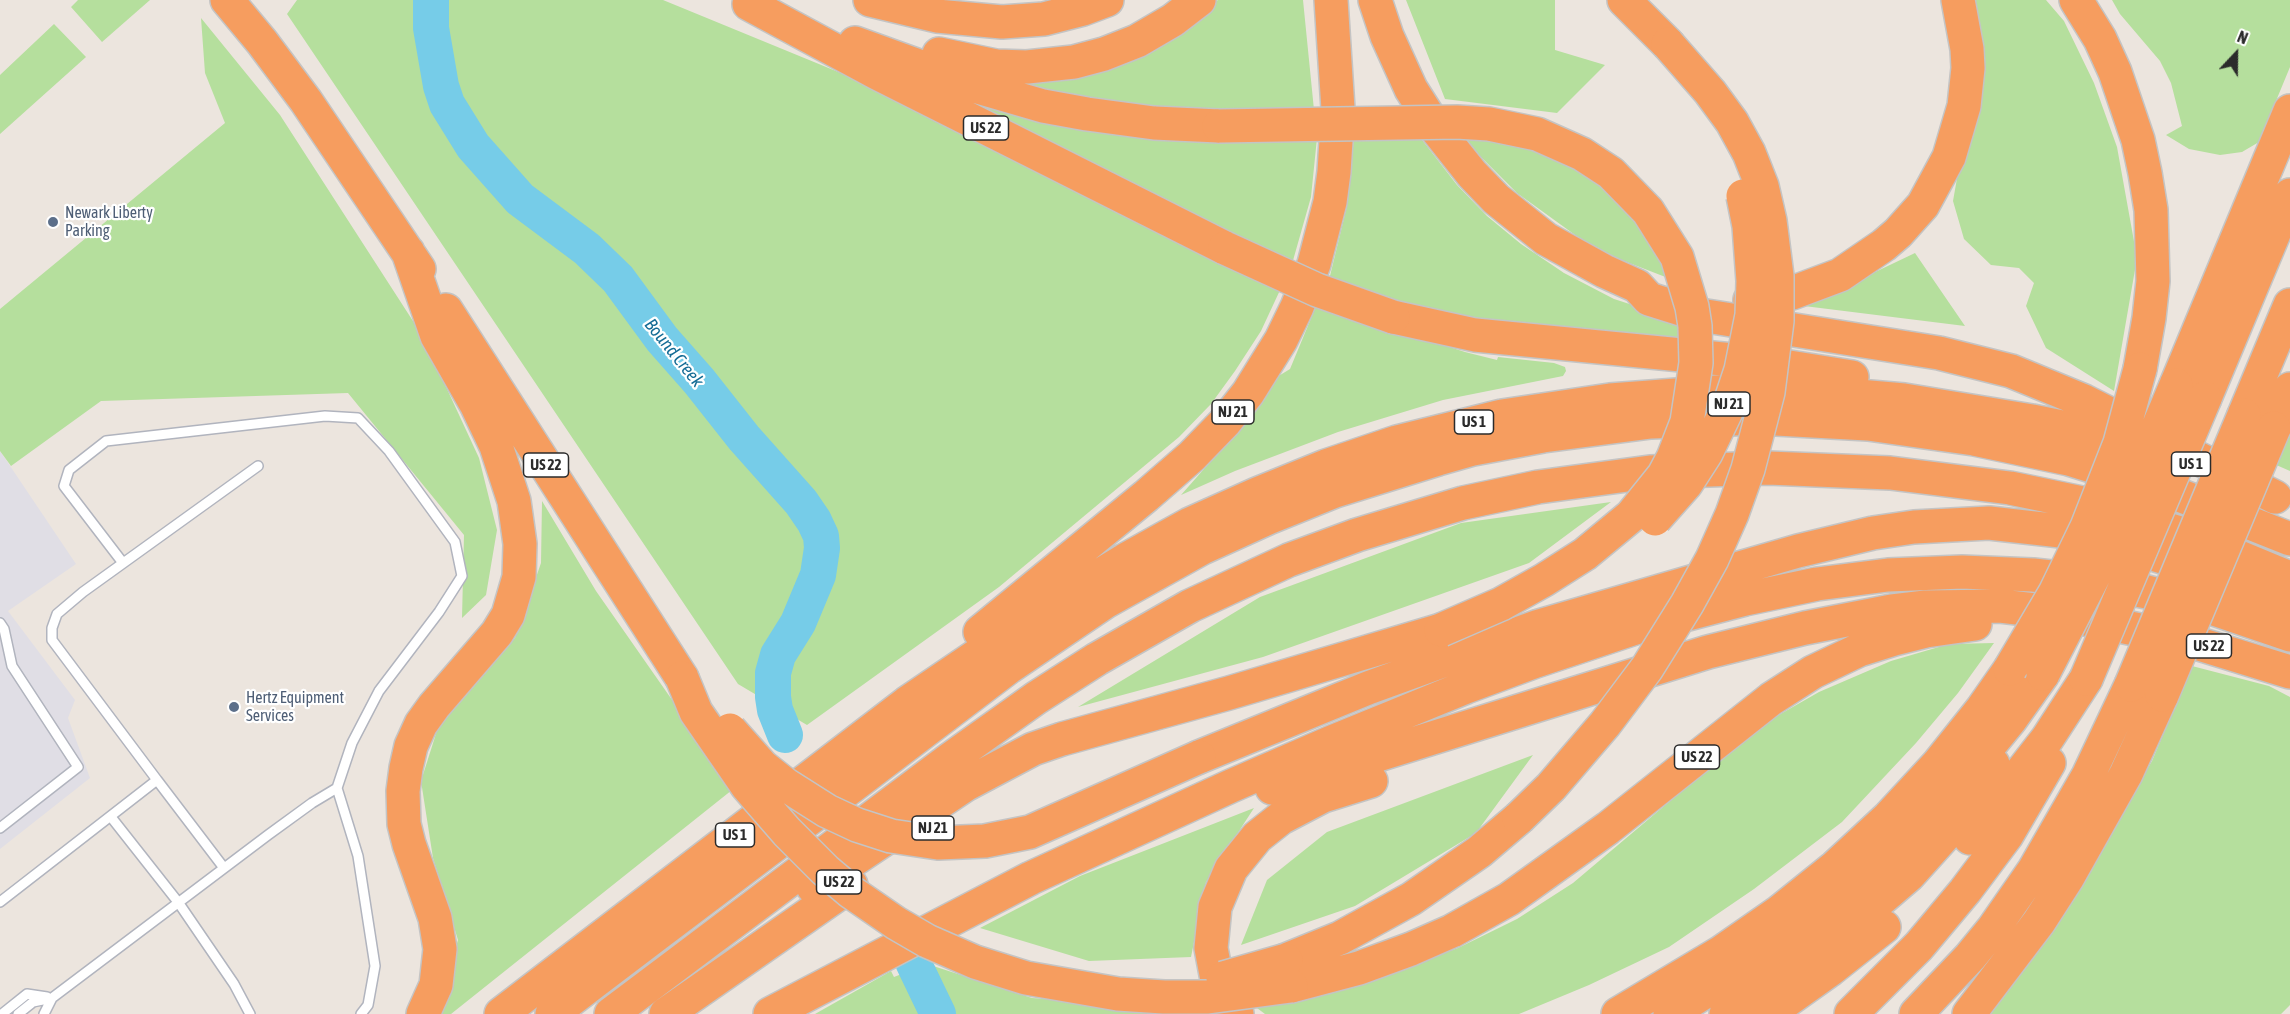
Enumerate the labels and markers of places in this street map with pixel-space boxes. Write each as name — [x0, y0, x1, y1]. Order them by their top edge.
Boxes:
place label: Newark Liberty Parking — [65, 203, 153, 241]
marker: Newark Liberty Parking — [46, 215, 60, 229]
place label: Hertz Equipment Services — [246, 688, 344, 726]
marker: Hertz Equipment Services — [227, 700, 241, 714]

